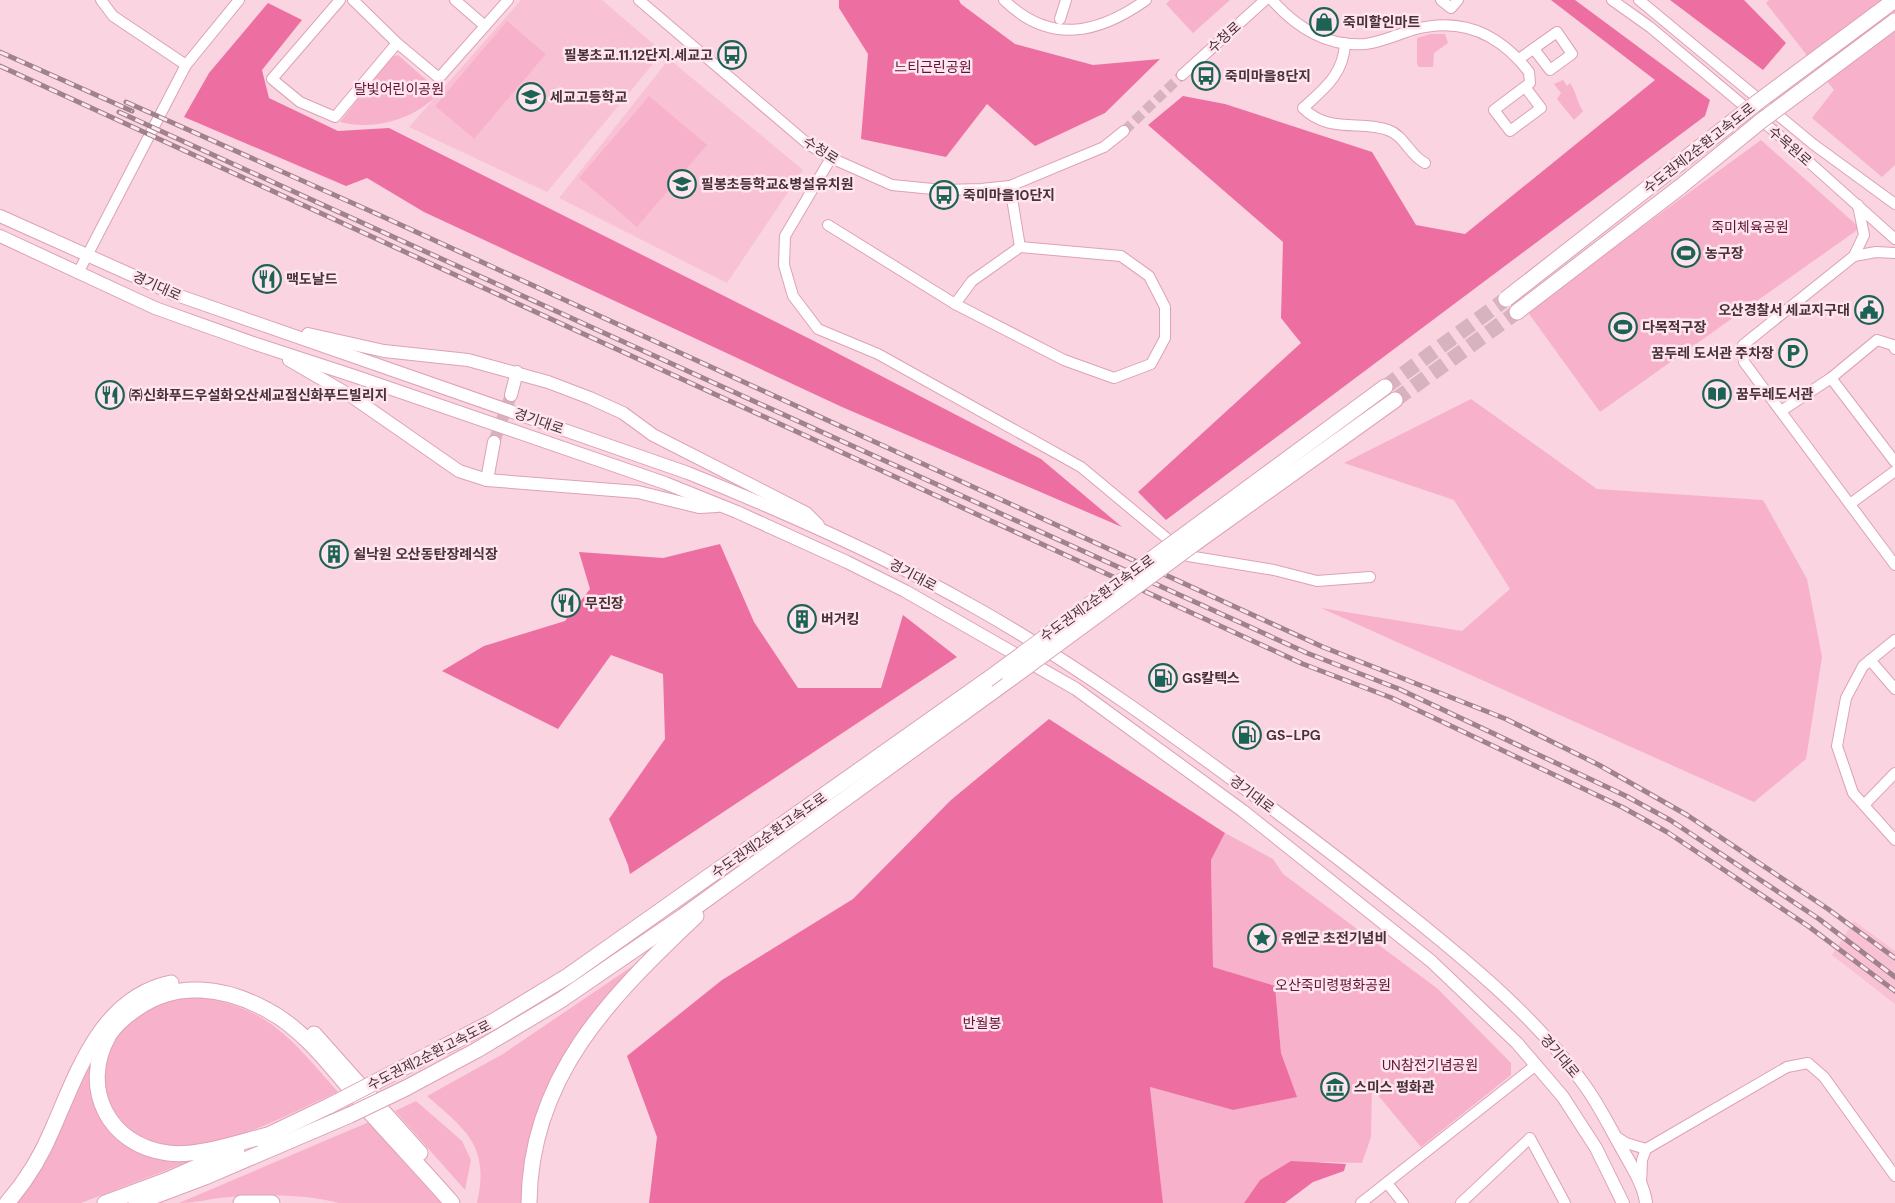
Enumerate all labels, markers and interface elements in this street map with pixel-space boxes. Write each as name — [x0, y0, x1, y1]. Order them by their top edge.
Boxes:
shop icon: 죽미할인마트 — [1309, 7, 1339, 37]
place label: 죽미할인마트 — [1343, 13, 1420, 31]
street label: 수청로 — [1204, 17, 1244, 57]
bus stop icon: 필봉초교.11.12단지.세교고 — [717, 40, 747, 70]
place label: 필봉초교.11.12단지.세교고 — [564, 46, 713, 64]
park label: 느티근린공원 — [894, 58, 972, 76]
bus stop icon: 죽미마을8단지 — [1191, 61, 1221, 91]
place label: 죽미마을8단지 — [1225, 67, 1311, 85]
park label: 달빛어린이공원 — [354, 80, 444, 98]
school or university icon: 세교고등학교 — [516, 82, 546, 112]
place label: 세교고등학교 — [550, 88, 627, 106]
street label: 수도권제2순환고속도로 — [1640, 99, 1759, 197]
street label: 수목원로 — [1765, 122, 1815, 170]
street label: 수청로 — [800, 132, 842, 168]
school or university icon: 필봉초등학교&병설유치원 — [667, 169, 697, 199]
place label: 필봉초등학교&병설유치원 — [701, 175, 854, 193]
bus stop icon: 죽미마을10단지 — [929, 180, 959, 210]
place label: 죽미마을10단지 — [963, 186, 1055, 204]
park label: 죽미체육공원 — [1711, 218, 1789, 236]
sports icon: 농구장 — [1671, 238, 1701, 268]
place label: 농구장 — [1705, 244, 1744, 262]
restaurant icon: 맥도날드 — [252, 264, 282, 294]
street label: 경기대로 — [130, 267, 184, 305]
place label: 맥도날드 — [286, 270, 338, 288]
public building icon: 오산경찰서 세교지구대 — [1854, 295, 1884, 325]
place label: 오산경찰서 세교지구대 — [1718, 301, 1850, 319]
sports icon: 다목적구장 — [1608, 312, 1638, 342]
place label: 다목적구장 — [1642, 318, 1707, 336]
parking icon: 꿈두레 도서관 주차장 — [1778, 338, 1808, 368]
place label: 꿈두레 도서관 주차장 — [1652, 344, 1774, 362]
library icon: 꿈두레도서관 — [1702, 379, 1732, 409]
restaurant icon: ㈜신화푸드우설화오산세교점신화푸드빌리지 — [95, 380, 125, 410]
place label: 꿈두레도서관 — [1736, 385, 1813, 403]
place label: ㈜신화푸드우설화오산세교점신화푸드빌리지 — [129, 386, 388, 404]
street label: 경기대로 — [512, 404, 566, 438]
building icon: 쉴낙원 오산동탄장례식장 — [319, 539, 349, 569]
place label: 쉴낙원 오산동탄장례식장 — [353, 545, 498, 563]
street label: 수도권제2순환고속도로 — [1036, 550, 1158, 646]
street label: 경기대로 — [886, 555, 940, 595]
restaurant icon: 무진장 — [551, 588, 581, 618]
place label: 무진장 — [585, 594, 624, 612]
building icon: 버거킹 — [787, 604, 817, 634]
place label: 버거킹 — [821, 610, 860, 628]
fuel station icon: GS칼텍스 — [1148, 663, 1178, 693]
place label: GS칼텍스 — [1182, 669, 1240, 687]
fuel station icon: GS-LPG — [1232, 720, 1262, 750]
place label: GS-LPG — [1266, 726, 1321, 744]
street label: 경기대로 — [1226, 771, 1278, 817]
street label: 수도권제2순환고속도로 — [708, 788, 830, 882]
place icon: 유엔군 초전기념비 — [1247, 923, 1277, 953]
place label: 유엔군 초전기념비 — [1281, 929, 1387, 947]
park label: 오산죽미령평화공원 — [1275, 976, 1391, 994]
park label: 반월봉 — [963, 1014, 1001, 1032]
street label: 수도권제2순환고속도로 — [364, 1016, 494, 1094]
street label: 경기대로 — [1537, 1030, 1584, 1082]
park label: UN참전기념공원 — [1382, 1056, 1478, 1074]
museum icon: 스미스 평화관 — [1320, 1072, 1350, 1102]
place label: 스미스 평화관 — [1354, 1078, 1435, 1096]

